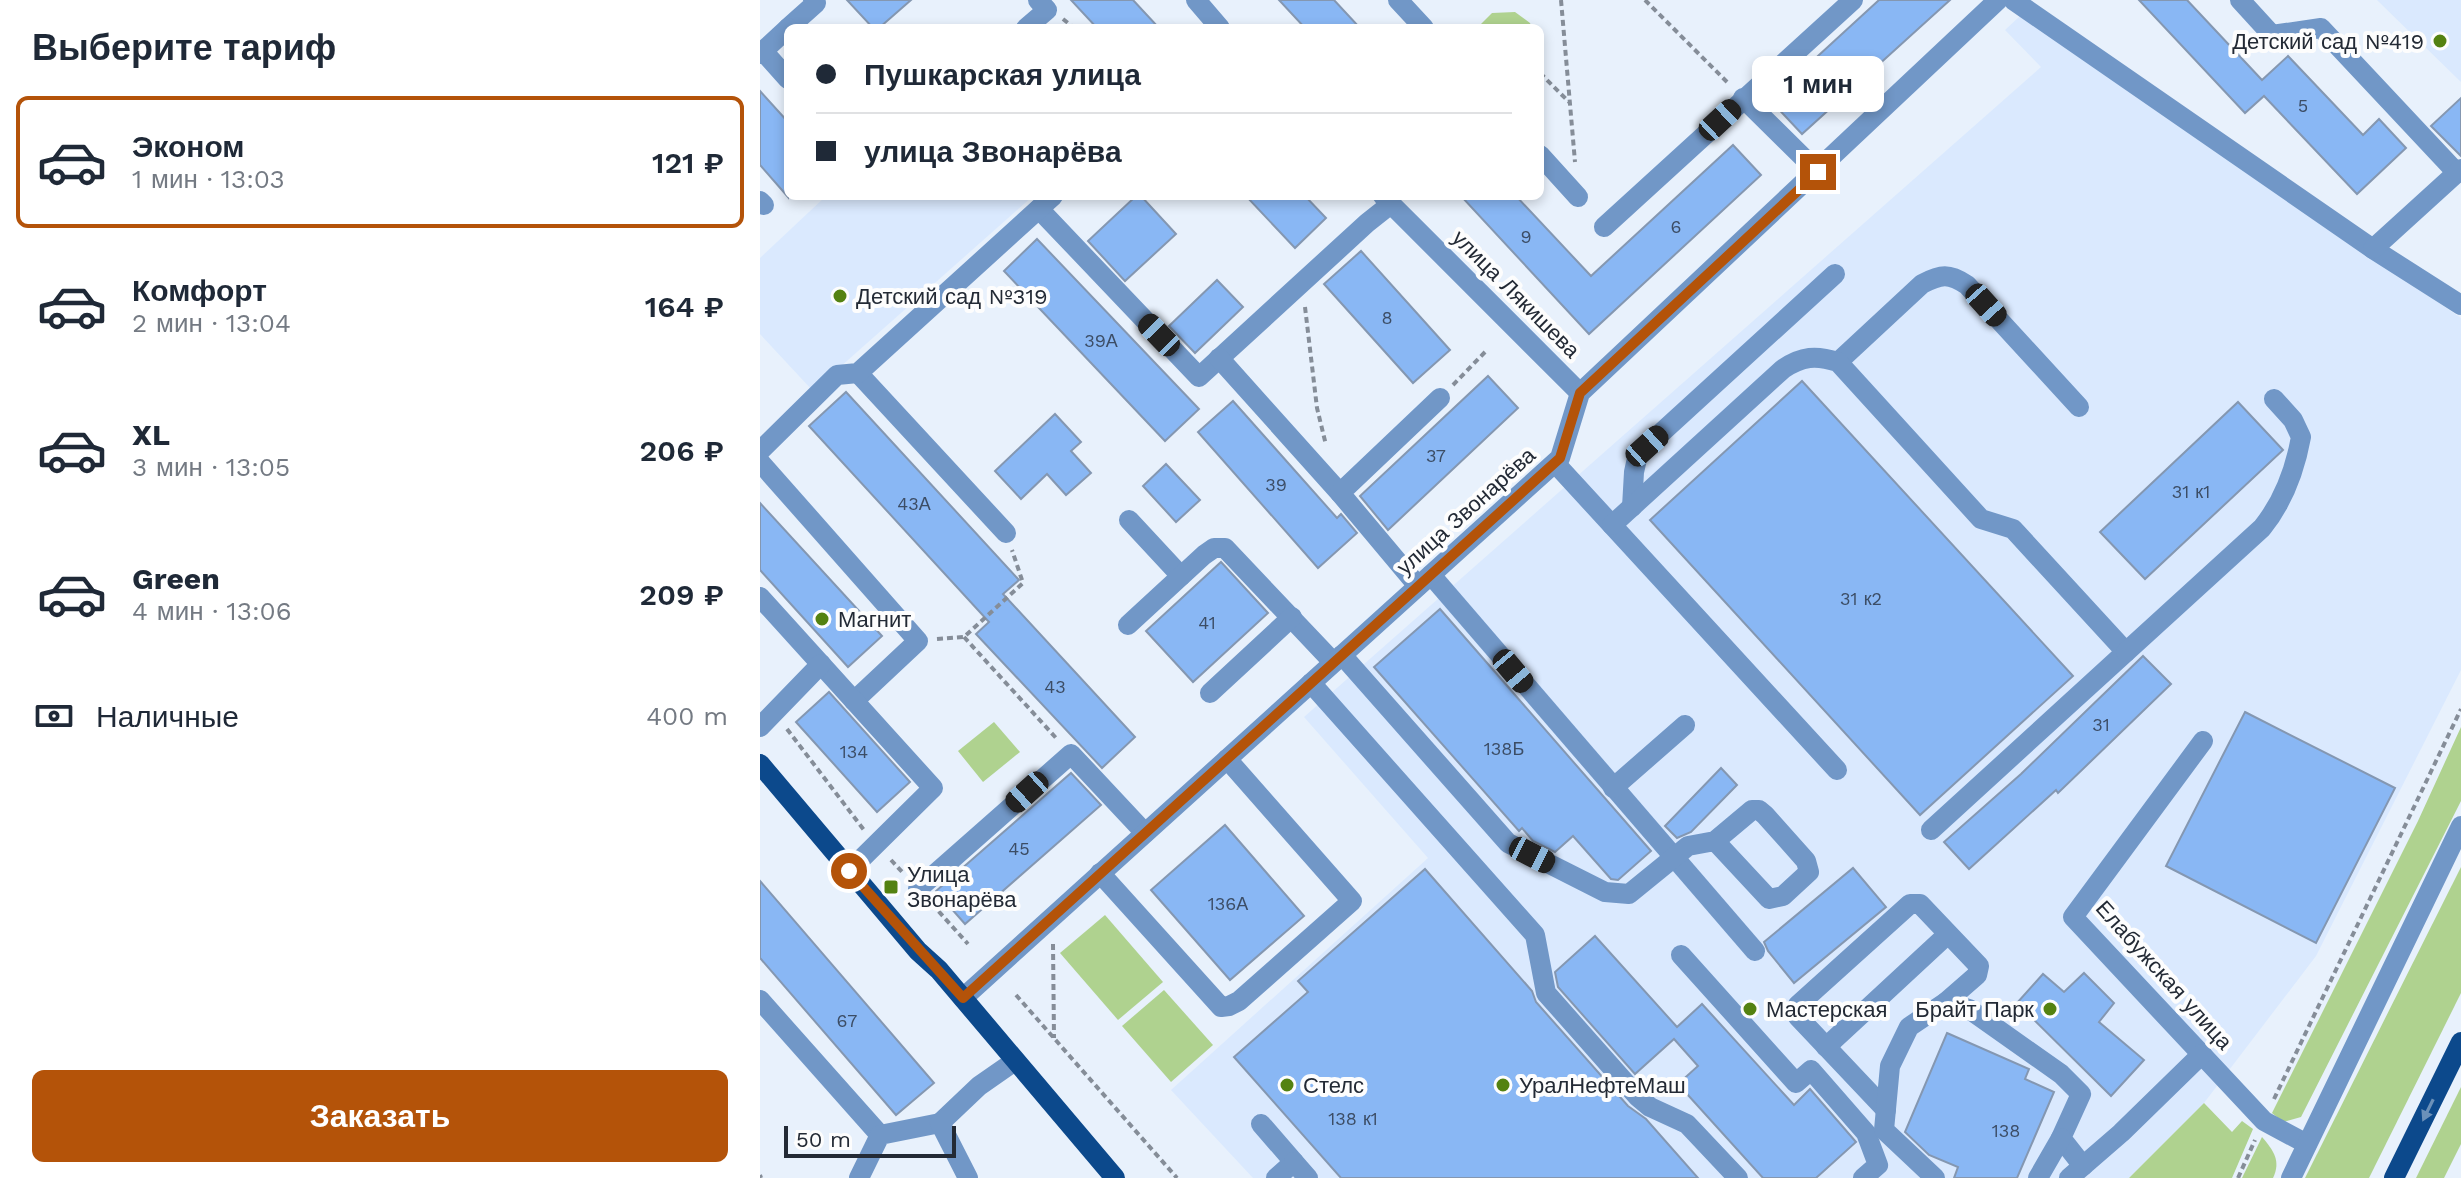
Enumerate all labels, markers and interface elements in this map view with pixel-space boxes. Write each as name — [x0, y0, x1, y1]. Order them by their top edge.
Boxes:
text: Выберите тариф — [32, 27, 336, 69]
place label: Детский сад №419 — [2232, 29, 2424, 54]
marker: Детский сад №419 — [2431, 32, 2449, 50]
callout: 1 мин — [1752, 56, 1884, 112]
text: Пушкарская улица — [864, 57, 1141, 92]
text: 1 мин — [1783, 69, 1853, 99]
car — [1694, 95, 1746, 145]
house number: 5 — [2298, 95, 2308, 116]
icon: car — [36, 126, 108, 198]
text: Эконом — [132, 129, 245, 164]
text: улица Звонарёва — [864, 134, 1122, 169]
text: 121 ₽ — [652, 145, 724, 180]
route end — [1800, 154, 1836, 190]
text: 1 мин · 13:03 — [132, 164, 285, 194]
house number: 6 — [1671, 216, 1681, 237]
street label: улица Лякишева — [1447, 225, 1585, 363]
house number: 9 — [1520, 226, 1532, 247]
icon: car — [36, 270, 108, 342]
text: Комфорт — [132, 273, 267, 308]
car — [1961, 279, 2011, 331]
place label: Детский сад №319 — [856, 284, 1048, 309]
marker: Детский сад №319 — [831, 287, 849, 305]
text: 164 ₽ — [645, 289, 724, 324]
house number: 8 — [1381, 307, 1393, 328]
text: 2 мин · 13:04 — [132, 308, 291, 338]
car — [1134, 309, 1184, 361]
house number: 39А — [1084, 330, 1118, 351]
icon: car — [36, 414, 108, 486]
text: XL — [132, 417, 170, 452]
car — [1621, 421, 1673, 471]
text: 206 ₽ — [639, 433, 724, 468]
street label: улица Звонарёва — [1392, 442, 1541, 580]
house number: 37 — [1426, 445, 1446, 466]
text: 3 мин · 13:05 — [132, 452, 290, 482]
house number: 39 — [1265, 474, 1287, 495]
house number: 31 к1 — [2172, 481, 2210, 502]
house number: 43А — [897, 493, 931, 514]
icon: car — [36, 558, 108, 630]
text: Green — [132, 561, 220, 596]
text: 209 ₽ — [639, 577, 724, 612]
house number: 31 к2 — [1840, 588, 1882, 609]
text: 4 мин · 13:06 — [132, 596, 292, 626]
place label: Магнит — [838, 607, 911, 632]
marker: Магнит — [813, 610, 831, 628]
house number: 41 — [1198, 612, 1216, 633]
car — [1488, 645, 1538, 697]
house number: 43 — [1044, 676, 1066, 697]
icon: cash — [32, 694, 76, 738]
text: Наличные — [96, 699, 239, 734]
text: 400 m — [646, 701, 728, 731]
house number: 31 — [2092, 714, 2110, 735]
house number: 138Б — [1484, 738, 1524, 759]
house number: 134 — [840, 741, 868, 762]
car — [1001, 767, 1053, 817]
car — [1505, 833, 1559, 877]
house number: 45 — [1008, 838, 1030, 859]
route start — [831, 853, 867, 889]
place label: Улица Звонарёва — [907, 862, 1017, 912]
marker: Улица Звонарёва — [882, 878, 900, 896]
house number: 136А — [1208, 893, 1248, 914]
street label: Елабужская улица — [2091, 896, 2238, 1055]
place label: Мастерская — [1766, 997, 1887, 1022]
place label: Брайт Парк — [1915, 997, 2034, 1022]
marker: Мастерская — [1741, 1000, 1759, 1018]
marker: Брайт Парк — [2041, 1000, 2059, 1018]
house number: 67 — [837, 1010, 857, 1031]
button: Заказать — [32, 1070, 728, 1162]
place label: Стелс — [1303, 1073, 1364, 1098]
place label: УралНефтеМаш — [1519, 1073, 1686, 1098]
marker: Стелс — [1278, 1076, 1296, 1094]
marker: УралНефтеМаш — [1494, 1076, 1512, 1094]
one-way arrow — [2421, 1099, 2434, 1122]
house number: 138 к1 — [1328, 1108, 1378, 1129]
house number: 138 — [1992, 1120, 2020, 1141]
scale bar — [784, 1122, 956, 1158]
text: 50 m — [796, 1127, 851, 1152]

